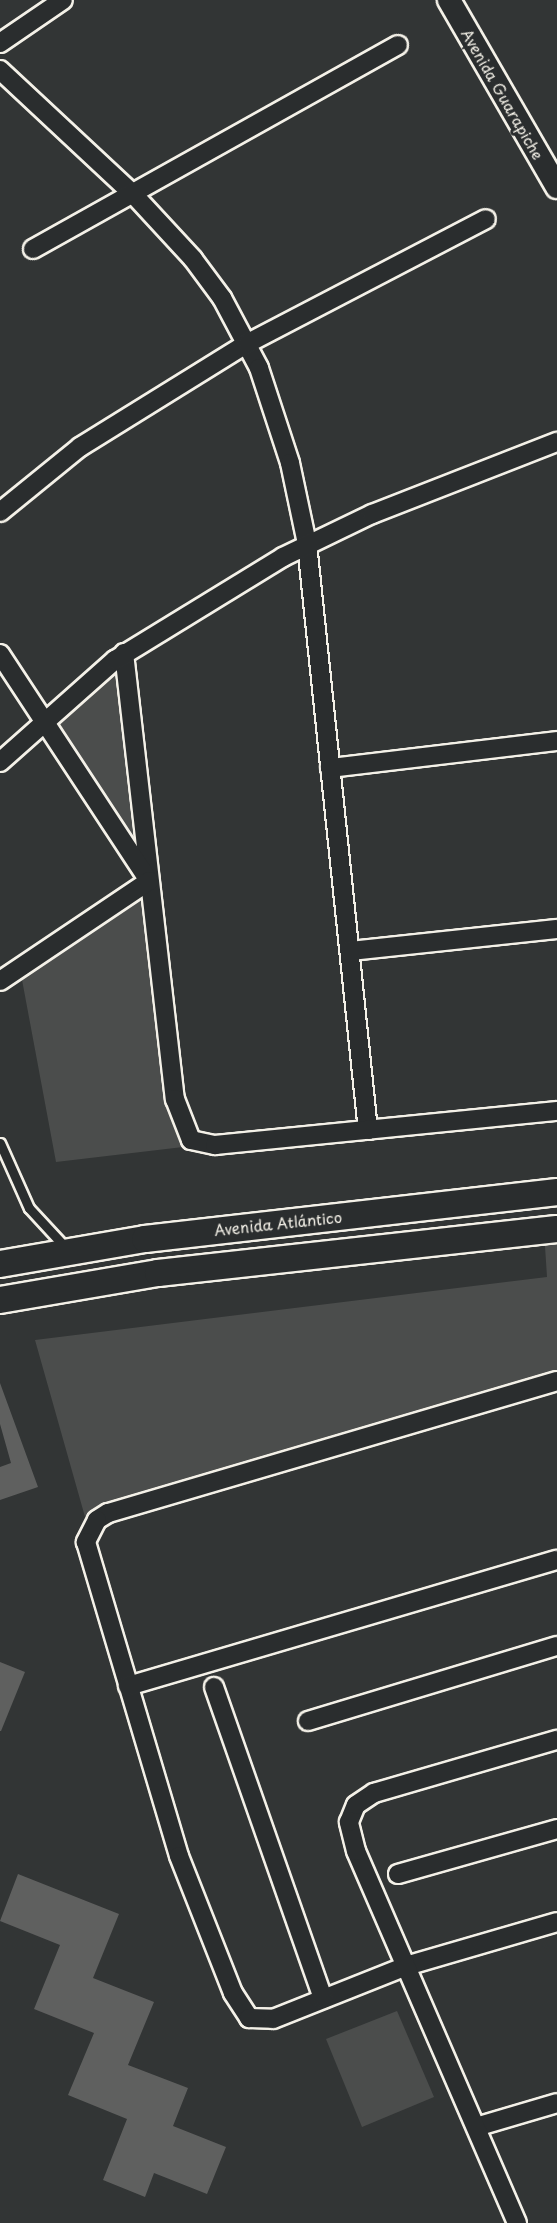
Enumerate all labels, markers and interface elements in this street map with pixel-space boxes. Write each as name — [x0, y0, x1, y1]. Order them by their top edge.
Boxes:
street label: Avenida Guarapiche — [459, 26, 547, 162]
street label: Avenida Atlántico — [213, 1207, 343, 1239]

